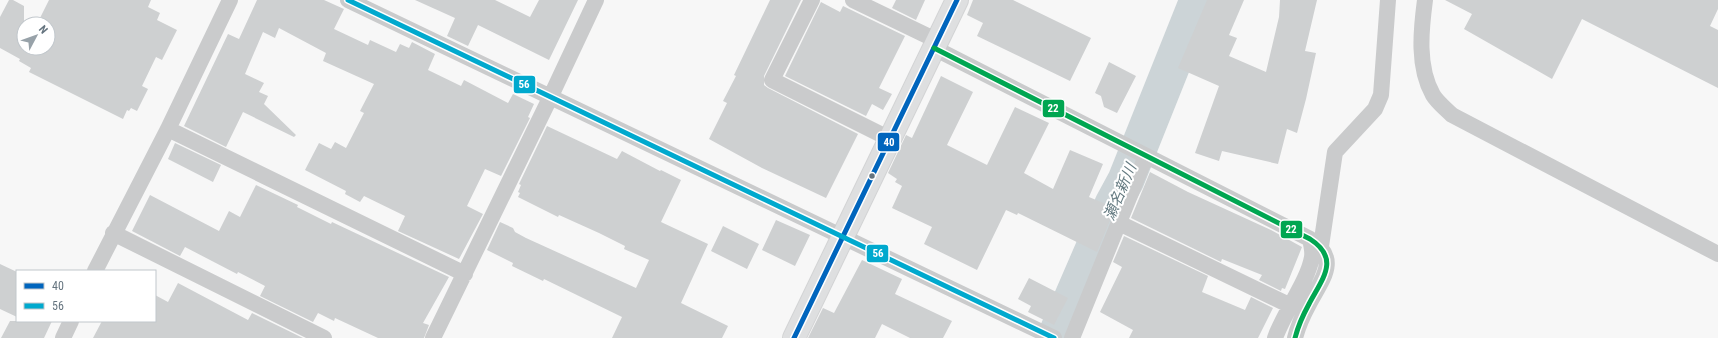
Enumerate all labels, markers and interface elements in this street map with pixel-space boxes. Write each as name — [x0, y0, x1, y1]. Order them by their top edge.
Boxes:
north arrow — [16, 16, 56, 56]
text: N — [36, 23, 50, 37]
line badge: 56 — [513, 75, 536, 94]
text: 56 — [518, 78, 530, 91]
line badge: 22 — [1042, 99, 1065, 118]
text: 22 — [1047, 102, 1059, 115]
line badge: 40 — [877, 132, 900, 152]
text: 40 — [883, 136, 895, 149]
water label: 瀬名新川 — [1100, 159, 1141, 223]
unlabelled marker — [867, 171, 877, 181]
line badge: 22 — [1280, 220, 1303, 239]
text: 22 — [1285, 223, 1297, 236]
line badge: 56 — [866, 244, 889, 263]
text: 56 — [872, 247, 884, 260]
legend — [16, 270, 156, 322]
text: 40 — [52, 279, 64, 293]
text: 56 — [52, 299, 64, 313]

